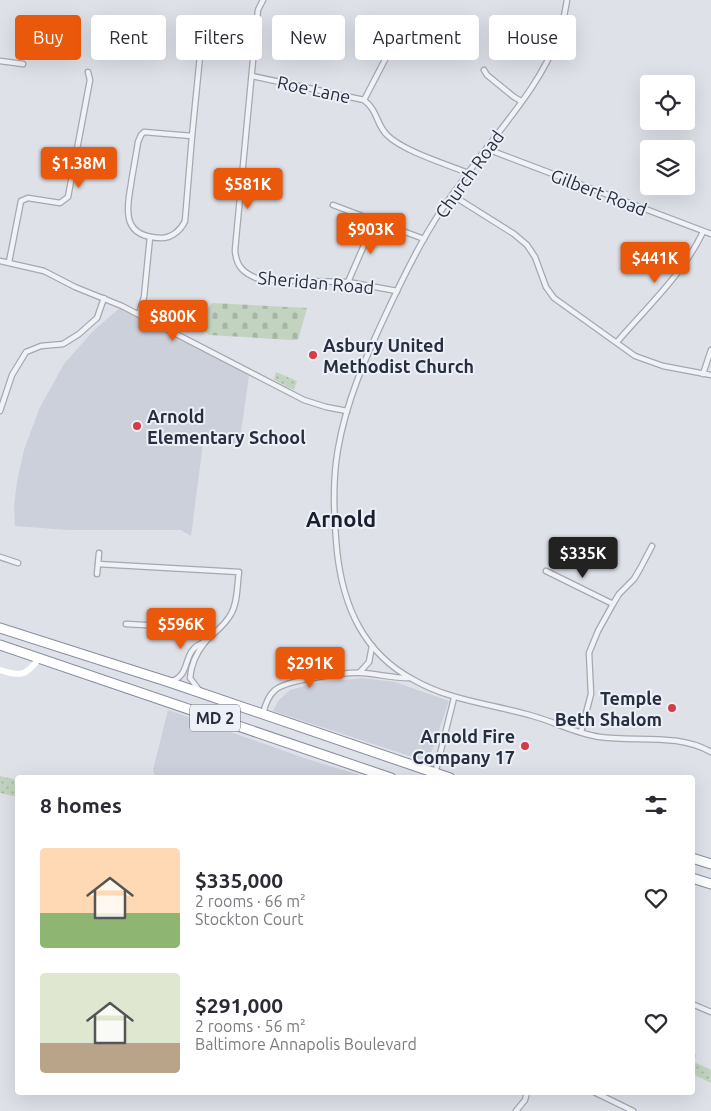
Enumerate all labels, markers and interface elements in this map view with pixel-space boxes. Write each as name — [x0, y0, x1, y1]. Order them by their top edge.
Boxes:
chip: Buy — [15, 15, 81, 60]
chip: Rent — [91, 15, 166, 60]
chip: Filters — [176, 15, 262, 60]
chip: New — [272, 15, 345, 60]
chip: Apartment — [355, 15, 479, 60]
chip: House — [489, 15, 576, 60]
street label: Roe Lane — [276, 71, 352, 107]
map controls — [640, 75, 695, 195]
button: locate — [640, 75, 695, 130]
street label: Church Road — [431, 127, 507, 221]
button: layers — [640, 140, 695, 195]
pin: $1.38M — [38, 146, 120, 189]
text: $1.38M — [52, 154, 106, 172]
street label: Gilbert Road — [548, 165, 650, 219]
pin: $581K — [213, 168, 283, 210]
text: $581K — [225, 175, 271, 193]
pin: $903K — [336, 212, 406, 255]
text: $903K — [348, 220, 394, 238]
pin: $441K — [620, 242, 690, 284]
text: $441K — [632, 249, 678, 267]
street label: Sheridan Road — [257, 267, 375, 297]
pin: $800K — [138, 300, 208, 342]
text: $800K — [150, 307, 196, 325]
place label: Asbury United Methodist Church — [323, 335, 474, 376]
marker: Asbury United Methodist Church — [307, 349, 319, 361]
place label: Arnold Elementary School — [147, 406, 306, 447]
marker: Arnold Elementary School — [131, 420, 143, 432]
district label: Arnold — [306, 506, 376, 531]
pin: $335K — [548, 536, 618, 579]
text: $335K — [560, 544, 606, 562]
pin: $596K — [146, 608, 216, 650]
text: $596K — [158, 615, 204, 633]
pin: $291K — [275, 646, 345, 689]
text: $291K — [287, 654, 333, 672]
place label: Temple Beth Shalom — [555, 688, 662, 729]
marker: Temple Beth Shalom — [666, 702, 678, 714]
road number: MD 2 — [190, 704, 240, 731]
place label: Arnold Fire Company 17 — [412, 726, 515, 767]
marker: Arnold Fire Company 17 — [519, 740, 531, 752]
icon: filters — [642, 791, 670, 819]
text: 8 homes — [40, 793, 122, 817]
icon: home — [80, 868, 140, 928]
text: $335,000 — [195, 868, 283, 892]
icon: heart — [642, 884, 670, 912]
text: 2 rooms · 66 m² — [195, 892, 306, 910]
text: Stockton Court — [195, 910, 304, 928]
icon: home — [80, 993, 140, 1053]
text: $291,000 — [195, 993, 283, 1017]
icon: heart — [642, 1009, 670, 1037]
text: 2 rooms · 56 m² — [195, 1017, 306, 1035]
text: Baltimore Annapolis Boulevard — [195, 1035, 417, 1053]

